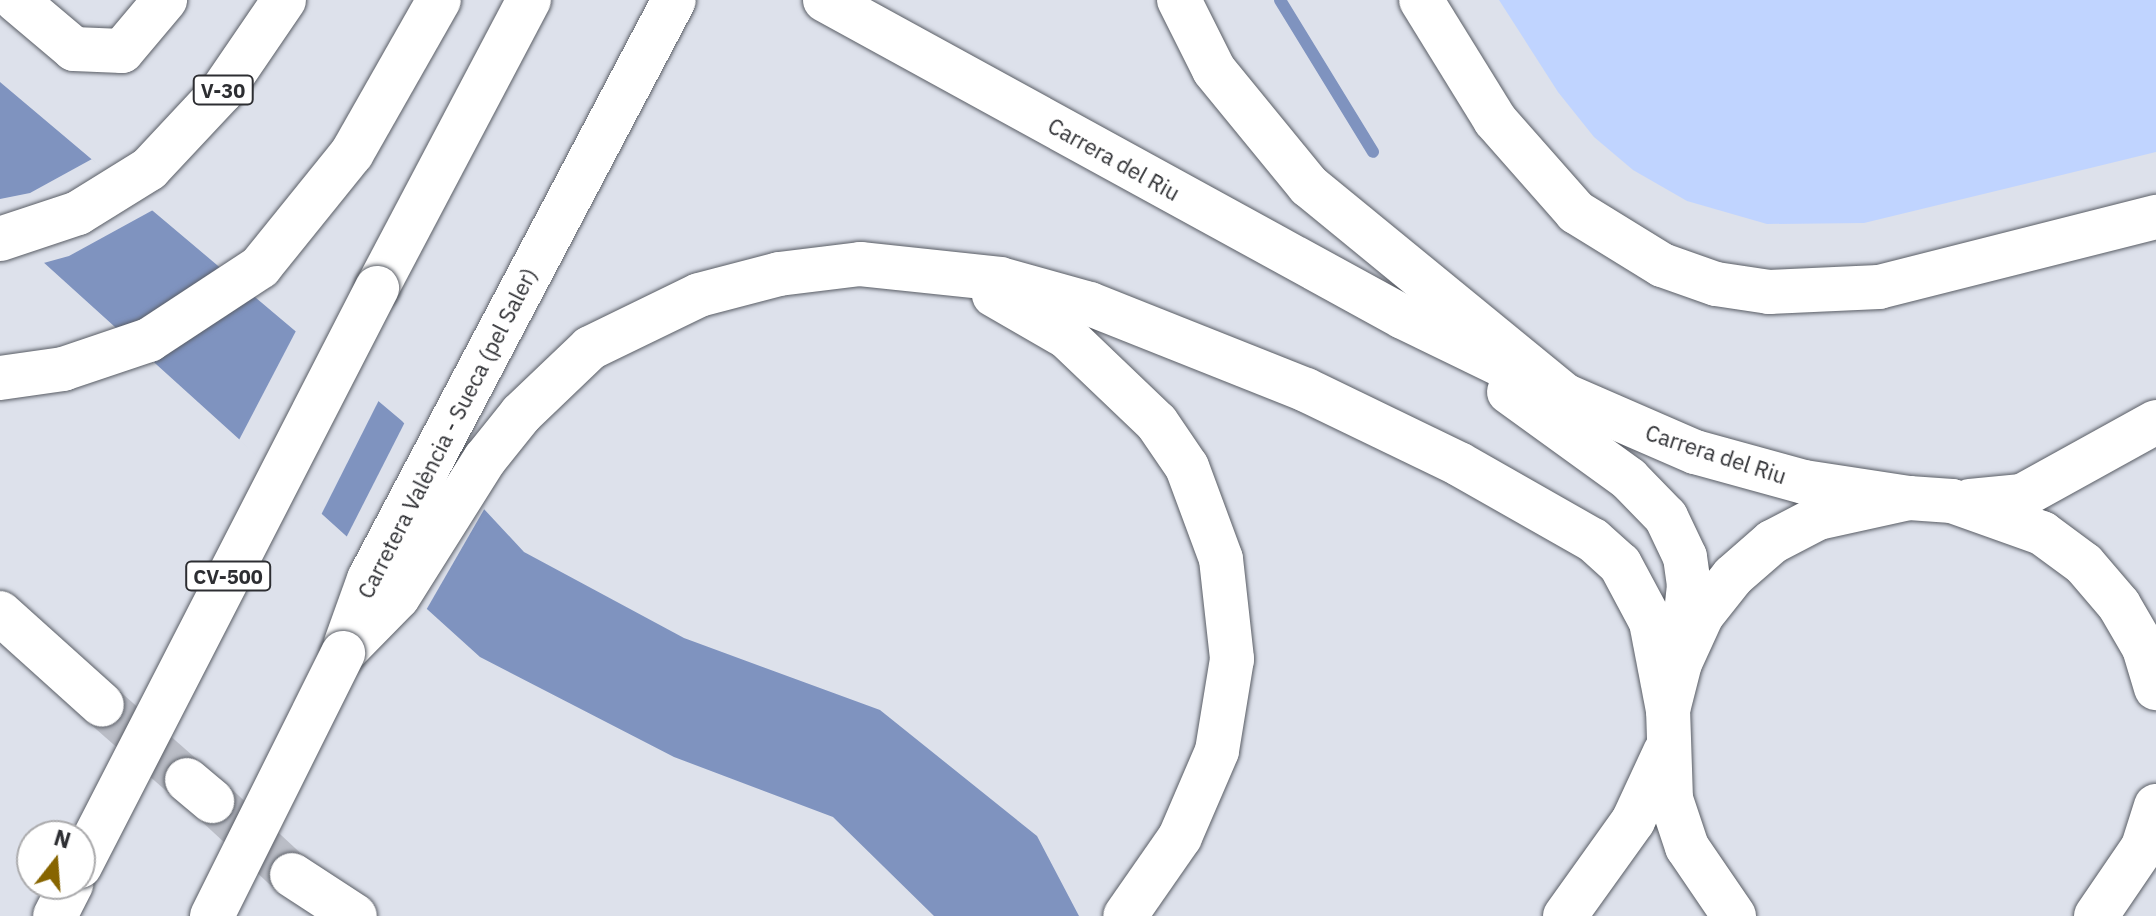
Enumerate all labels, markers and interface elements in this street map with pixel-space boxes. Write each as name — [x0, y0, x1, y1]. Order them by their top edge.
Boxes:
road number: V-30 — [191, 74, 255, 106]
street label: Carrera del Riu — [1044, 112, 1184, 206]
street label: Carretera València - Sueca (pel Saler) — [352, 263, 542, 603]
street label: Carrera del Riu — [1642, 419, 1790, 489]
road number: CV-500 — [184, 560, 272, 592]
north arrow — [16, 820, 96, 900]
text: N — [51, 822, 74, 855]

